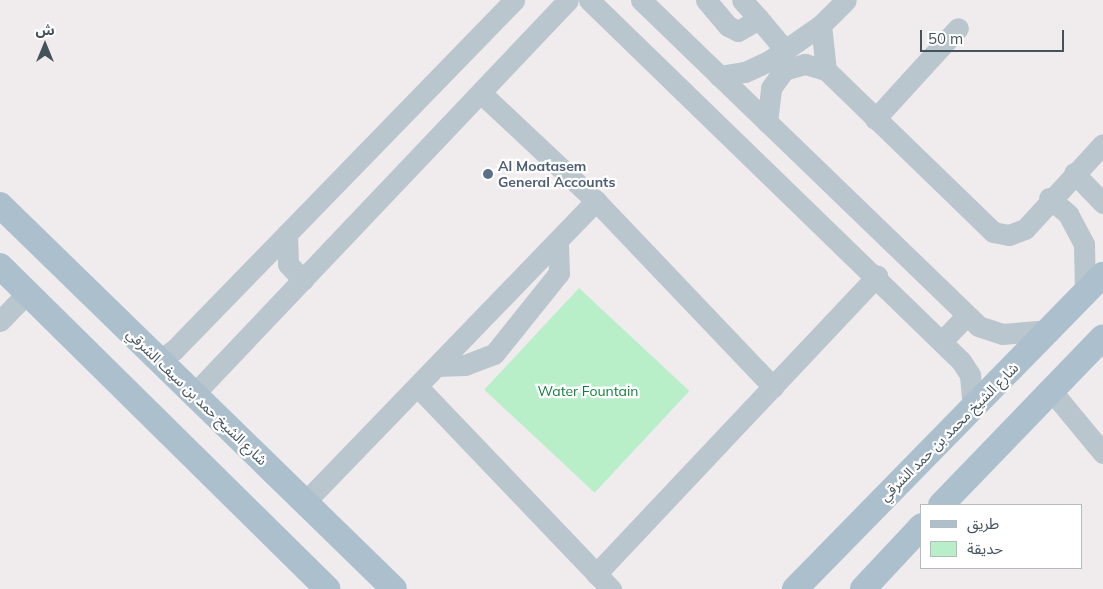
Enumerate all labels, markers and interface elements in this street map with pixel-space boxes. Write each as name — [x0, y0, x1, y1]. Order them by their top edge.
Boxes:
north arrow — [20, 20, 70, 70]
scale bar — [923, 20, 1067, 52]
text: ش — [35, 21, 55, 39]
text: 50 m — [928, 29, 963, 48]
place label: Al Moatasem General Accounts — [498, 158, 615, 190]
marker: Al Moatasem General Accounts — [482, 168, 494, 180]
street label: شارع الشيخ حمد بن سيف الشرقي — [123, 325, 271, 469]
street label: شارع الشيخ محمد بن حمد الشرقي — [876, 359, 1022, 505]
park label: Water Fountain — [537, 383, 639, 399]
legend — [920, 504, 1083, 569]
text: طريق — [967, 514, 999, 533]
text: حديقة — [967, 539, 1003, 558]

